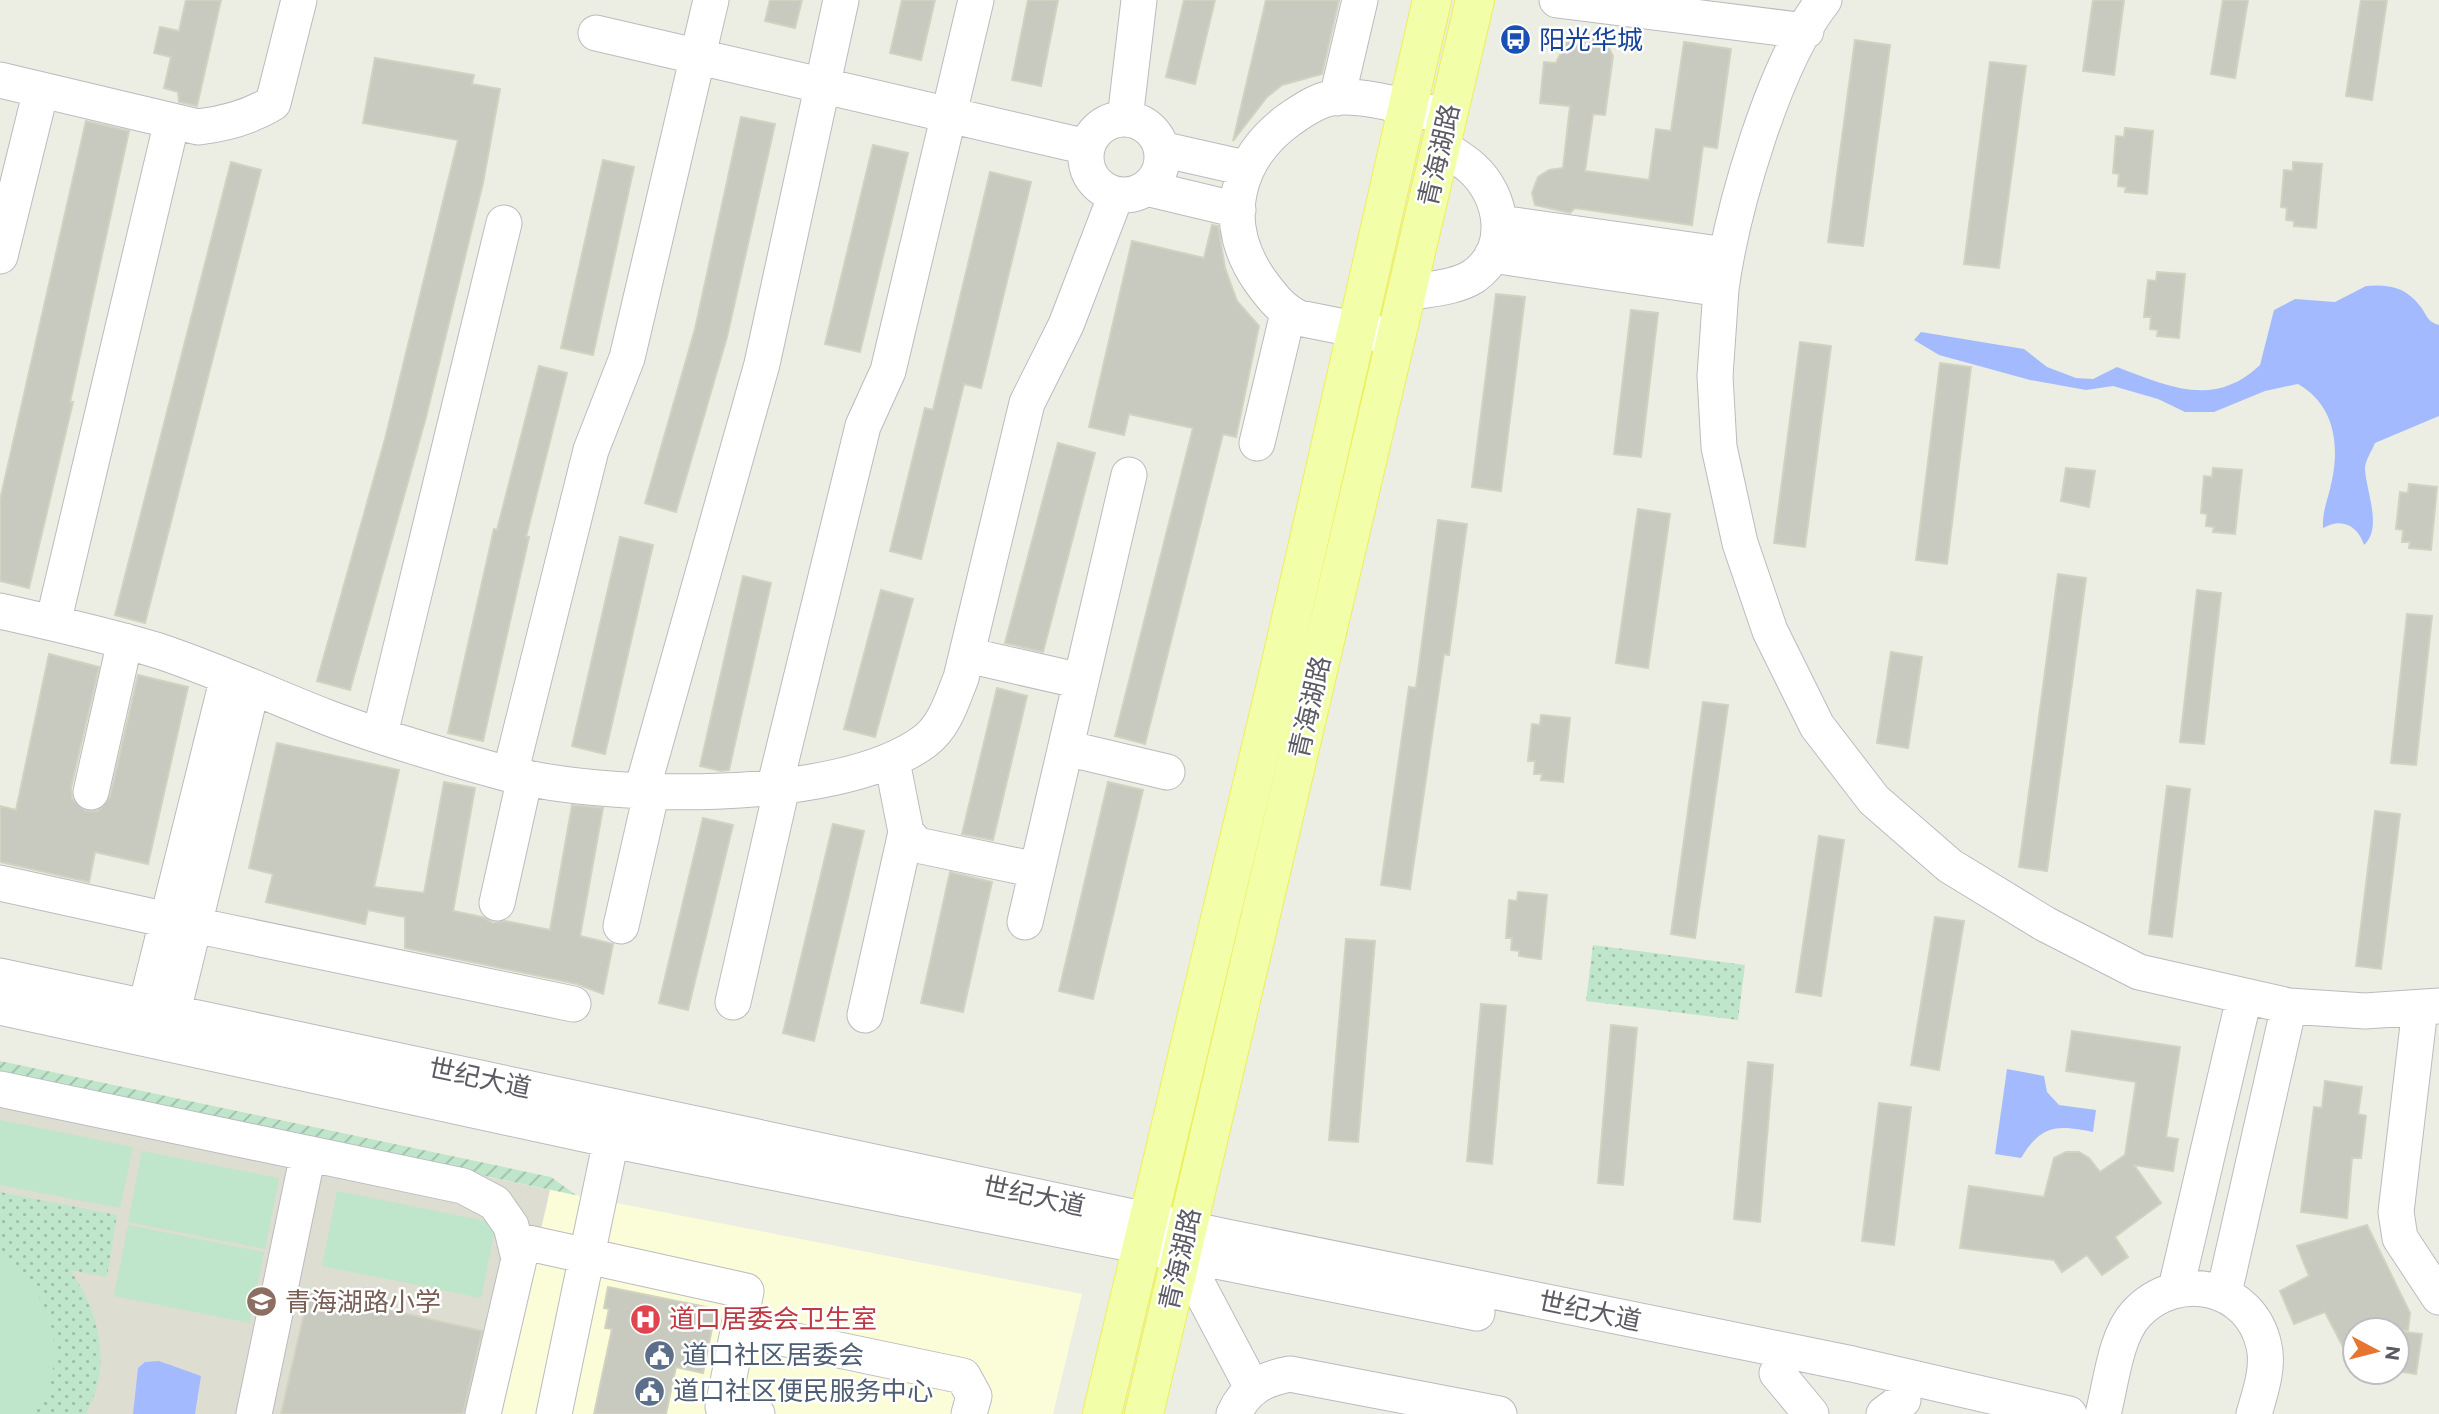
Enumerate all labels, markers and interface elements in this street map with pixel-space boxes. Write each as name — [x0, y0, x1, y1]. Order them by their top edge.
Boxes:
bus stop icon: 阳光华城 — [1499, 23, 1533, 57]
place label: 阳光华城 — [1539, 23, 1643, 54]
street label: 青海湖路 — [1411, 101, 1464, 209]
street label: 青海湖路 — [1282, 653, 1335, 761]
street label: 世纪大道 — [426, 1051, 534, 1103]
street label: 世纪大道 — [980, 1169, 1088, 1221]
street label: 青海湖路 — [1152, 1205, 1205, 1313]
street label: 世纪大道 — [1536, 1284, 1644, 1336]
school or university icon: 青海湖路小学 — [245, 1285, 279, 1319]
place label: 青海湖路小学 — [285, 1285, 441, 1316]
hospital icon: 道口居委会卫生室 — [629, 1302, 663, 1336]
place label: 道口居委会卫生室 — [669, 1302, 877, 1333]
north arrow — [2341, 1316, 2411, 1386]
public building icon: 道口社区居委会 — [642, 1338, 676, 1372]
place label: 道口社区居委会 — [682, 1338, 864, 1369]
text: N — [2381, 1345, 2406, 1362]
public building icon: 道口社区便民服务中心 — [633, 1374, 667, 1408]
place label: 道口社区便民服务中心 — [673, 1374, 933, 1405]

